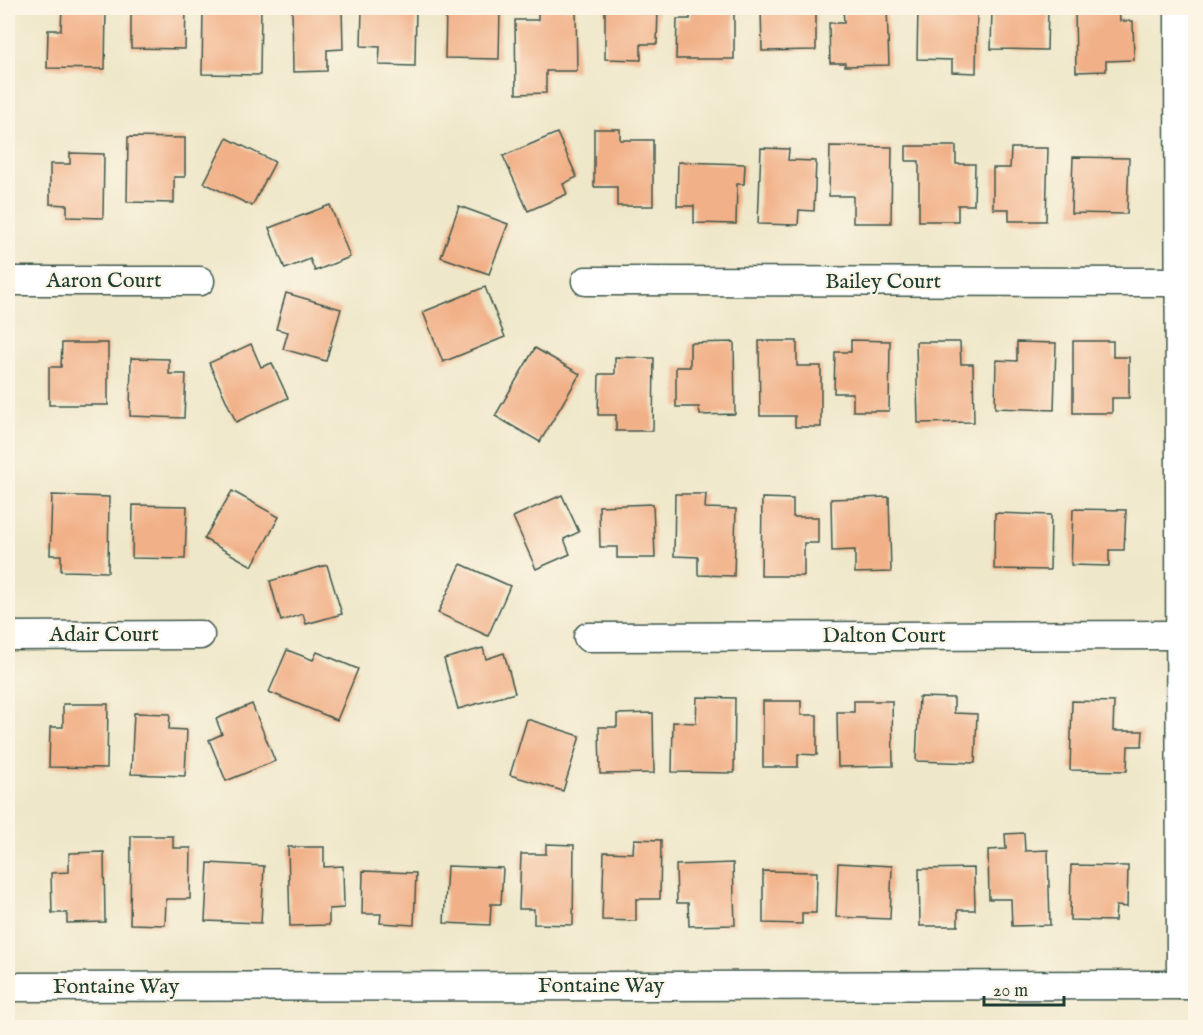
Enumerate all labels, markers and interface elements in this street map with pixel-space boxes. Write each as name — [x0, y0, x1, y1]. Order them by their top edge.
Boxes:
street label: Aaron Court — [45, 267, 162, 295]
street label: Bailey Court — [825, 268, 942, 296]
street label: Adair Court — [48, 621, 159, 649]
street label: Dalton Court — [822, 622, 946, 650]
scale bar — [984, 969, 1064, 1007]
street label: Fontaine Way — [538, 972, 664, 1000]
street label: Fontaine Way — [53, 973, 179, 1001]
text: 20 m — [993, 980, 1028, 1003]

